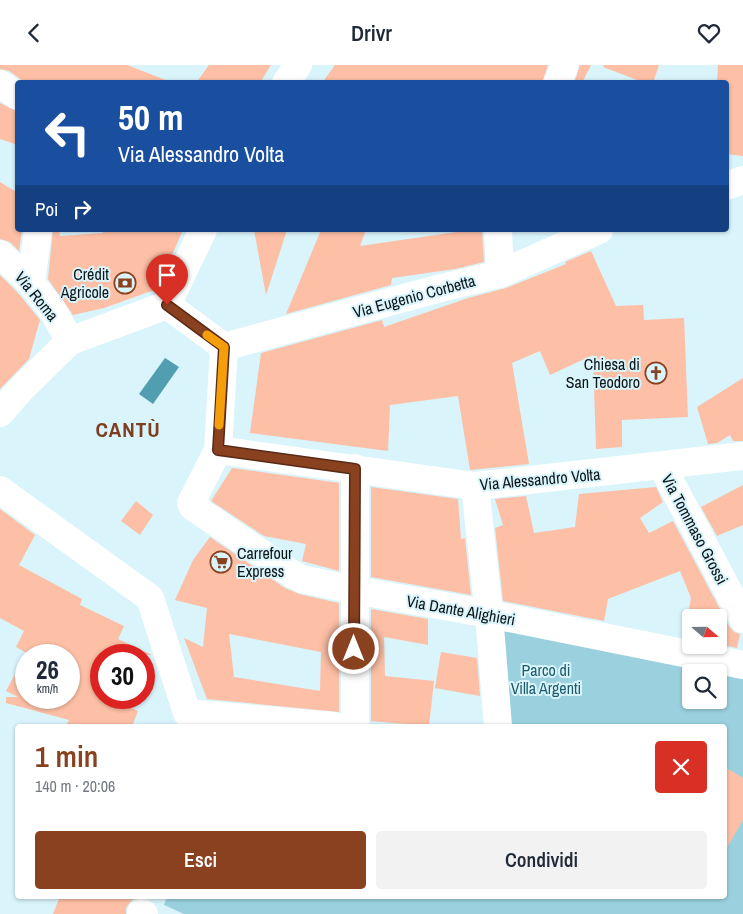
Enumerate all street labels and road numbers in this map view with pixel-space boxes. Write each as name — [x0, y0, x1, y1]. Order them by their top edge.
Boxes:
street label: Via Roma — [10, 266, 64, 326]
street label: Via Eugenio Corbetta — [350, 269, 478, 323]
street label: Via Alessandro Volta — [479, 463, 602, 495]
street label: Via Tommaso Grossi — [657, 470, 733, 588]
street label: Via Dante Alighieri — [405, 590, 517, 630]

